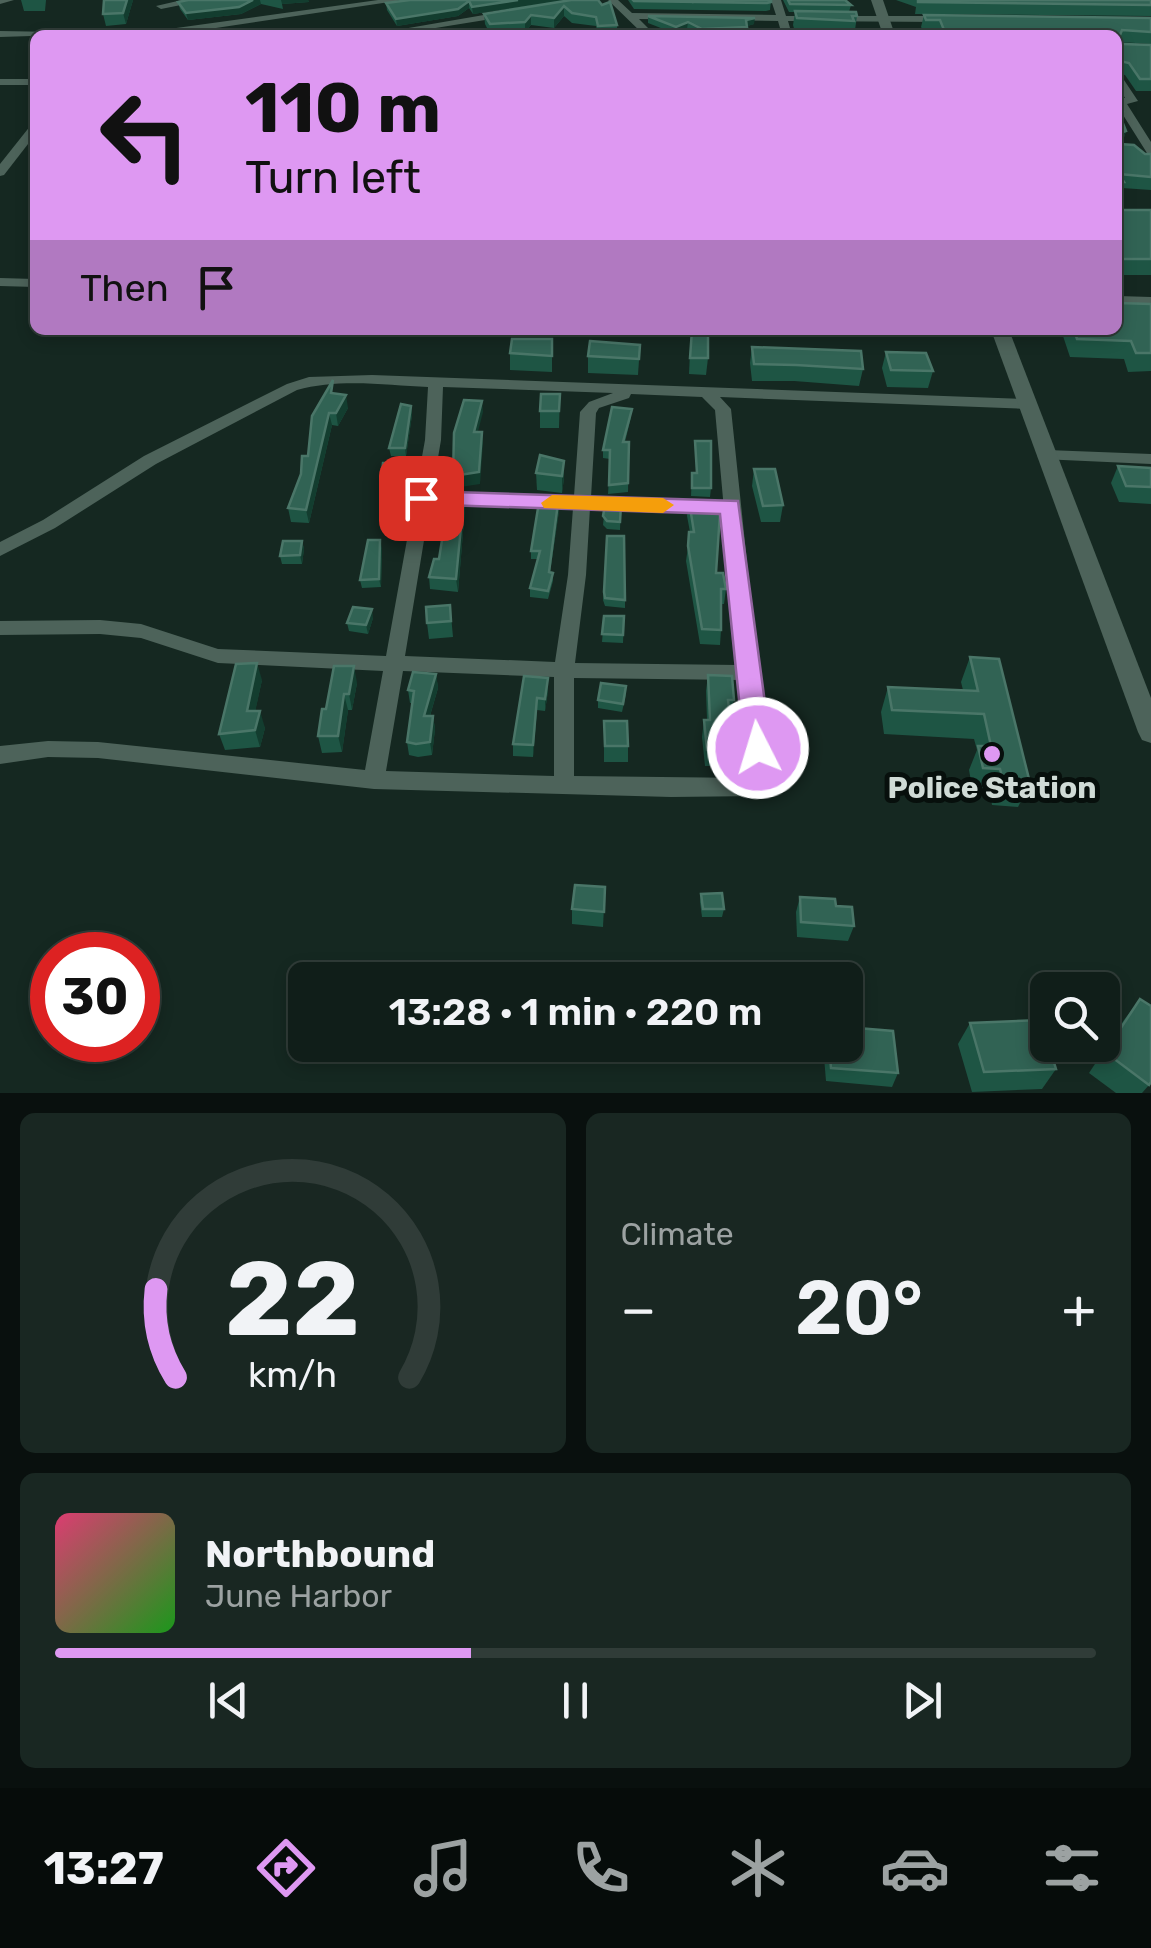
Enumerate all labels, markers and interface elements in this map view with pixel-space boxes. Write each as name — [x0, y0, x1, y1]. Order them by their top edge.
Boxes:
text: 110 m — [245, 67, 441, 150]
icon: left — [80, 70, 210, 200]
text: Turn left — [245, 151, 421, 204]
icon: arrive — [189, 260, 244, 315]
text: Then — [80, 265, 169, 311]
pin — [379, 456, 464, 541]
icon: arrive — [394, 471, 449, 526]
position arrow — [706, 696, 810, 800]
marker: Police Station — [981, 743, 1003, 765]
place label: Police Station — [887, 770, 1097, 806]
speed limit sign: 30 — [30, 932, 160, 1062]
map controls — [1030, 972, 1120, 1062]
button: search — [1030, 972, 1120, 1062]
text: 13:28 · 1 min · 220 m — [389, 989, 762, 1035]
text: Climate — [621, 1215, 734, 1253]
text: 22 — [225, 1238, 360, 1361]
text: 20° — [795, 1264, 923, 1353]
text: − — [621, 1277, 656, 1342]
text: + — [1062, 1277, 1096, 1342]
text: km/h — [248, 1354, 337, 1396]
text: Northbound — [205, 1531, 435, 1577]
text: June Harbor — [205, 1577, 392, 1615]
icon: previous — [201, 1673, 256, 1728]
icon: pause — [548, 1673, 603, 1728]
icon: next — [895, 1673, 950, 1728]
icon: directions — [251, 1833, 321, 1903]
icon: music — [408, 1833, 478, 1903]
icon: phone — [566, 1833, 636, 1903]
icon: climate — [723, 1833, 793, 1903]
icon: car — [880, 1833, 950, 1903]
icon: filters — [1037, 1833, 1107, 1903]
text: 13:27 — [44, 1842, 164, 1895]

